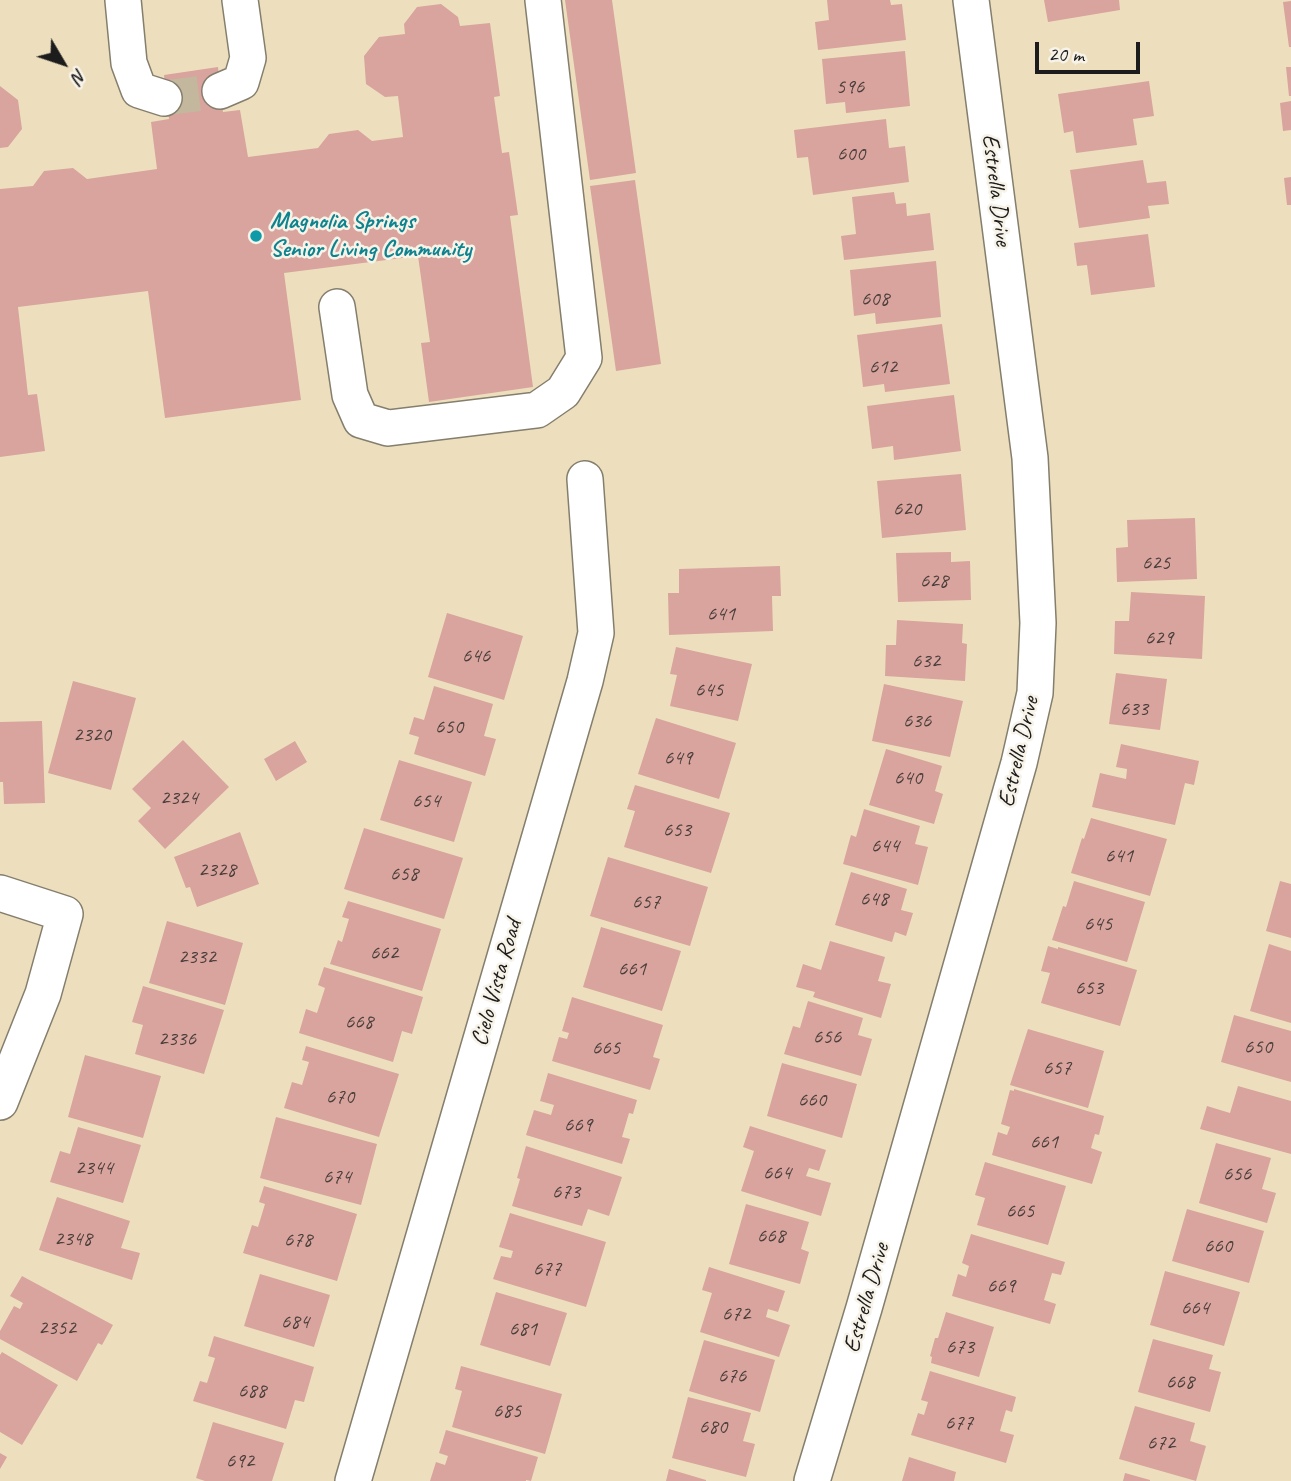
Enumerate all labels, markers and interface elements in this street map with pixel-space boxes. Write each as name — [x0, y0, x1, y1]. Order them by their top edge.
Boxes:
north arrow — [28, 28, 98, 98]
scale bar — [1039, 28, 1144, 72]
text: 20 m — [1048, 41, 1084, 67]
text: N — [66, 64, 92, 88]
house number: 596 — [836, 74, 864, 100]
street label: Estrella Drive — [975, 133, 1017, 247]
house number: 600 — [837, 141, 865, 167]
place label: Magnolia Springs Senior Living Community — [270, 208, 471, 264]
marker: Magnolia Springs Senior Living Community — [248, 228, 264, 244]
house number: 608 — [861, 286, 889, 312]
house number: 612 — [869, 354, 897, 380]
house number: 620 — [893, 496, 921, 522]
house number: 625 — [1142, 550, 1170, 576]
house number: 628 — [920, 568, 948, 594]
house number: 641 — [707, 601, 735, 627]
house number: 629 — [1145, 625, 1173, 651]
house number: 646 — [462, 643, 490, 669]
house number: 632 — [912, 648, 940, 674]
house number: 645 — [695, 677, 723, 703]
street label: Estrella Drive — [992, 694, 1046, 810]
house number: 633 — [1120, 696, 1148, 722]
house number: 636 — [903, 708, 931, 734]
house number: 650 — [435, 714, 463, 740]
house number: 2320 — [73, 722, 111, 748]
house number: 649 — [664, 745, 692, 771]
house number: 640 — [894, 765, 922, 791]
house number: 2324 — [160, 785, 198, 811]
house number: 654 — [412, 788, 440, 814]
house number: 653 — [663, 817, 691, 843]
house number: 644 — [871, 833, 899, 859]
house number: 641 — [1105, 843, 1133, 869]
house number: 2328 — [198, 857, 236, 883]
house number: 658 — [390, 861, 418, 887]
house number: 648 — [860, 886, 888, 912]
house number: 657 — [632, 889, 660, 915]
house number: 645 — [1084, 911, 1112, 937]
street label: Cielo Vista Road — [465, 917, 529, 1049]
house number: 662 — [370, 940, 398, 966]
house number: 2332 — [178, 944, 216, 970]
house number: 661 — [618, 956, 646, 982]
house number: 653 — [1075, 975, 1103, 1001]
house number: 668 — [345, 1009, 373, 1035]
house number: 656 — [813, 1024, 841, 1050]
house number: 2336 — [158, 1026, 196, 1052]
house number: 650 — [1244, 1034, 1272, 1060]
house number: 665 — [592, 1035, 620, 1061]
house number: 657 — [1043, 1055, 1071, 1081]
house number: 670 — [326, 1084, 354, 1110]
house number: 660 — [798, 1087, 826, 1113]
house number: 669 — [564, 1112, 592, 1138]
house number: 661 — [1030, 1129, 1058, 1155]
house number: 2344 — [75, 1155, 113, 1181]
house number: 664 — [763, 1160, 791, 1186]
house number: 656 — [1223, 1161, 1251, 1187]
house number: 674 — [323, 1164, 351, 1190]
house number: 673 — [552, 1179, 580, 1205]
house number: 665 — [1006, 1198, 1034, 1224]
house number: 668 — [757, 1223, 785, 1249]
house number: 2348 — [54, 1226, 92, 1252]
house number: 678 — [284, 1227, 312, 1253]
house number: 660 — [1204, 1233, 1232, 1259]
street label: Estrella Drive — [838, 1240, 896, 1356]
house number: 677 — [533, 1256, 561, 1282]
house number: 669 — [987, 1273, 1015, 1299]
house number: 664 — [1181, 1295, 1209, 1321]
house number: 672 — [722, 1301, 750, 1327]
house number: 684 — [281, 1309, 309, 1335]
house number: 2352 — [38, 1315, 76, 1341]
house number: 681 — [509, 1316, 537, 1342]
house number: 673 — [946, 1334, 974, 1360]
house number: 676 — [718, 1363, 746, 1389]
house number: 668 — [1166, 1369, 1194, 1395]
house number: 688 — [238, 1378, 266, 1404]
house number: 685 — [493, 1398, 521, 1424]
house number: 677 — [945, 1410, 973, 1436]
house number: 680 — [699, 1414, 727, 1440]
house number: 672 — [1147, 1430, 1175, 1456]
house number: 692 — [226, 1448, 254, 1474]

